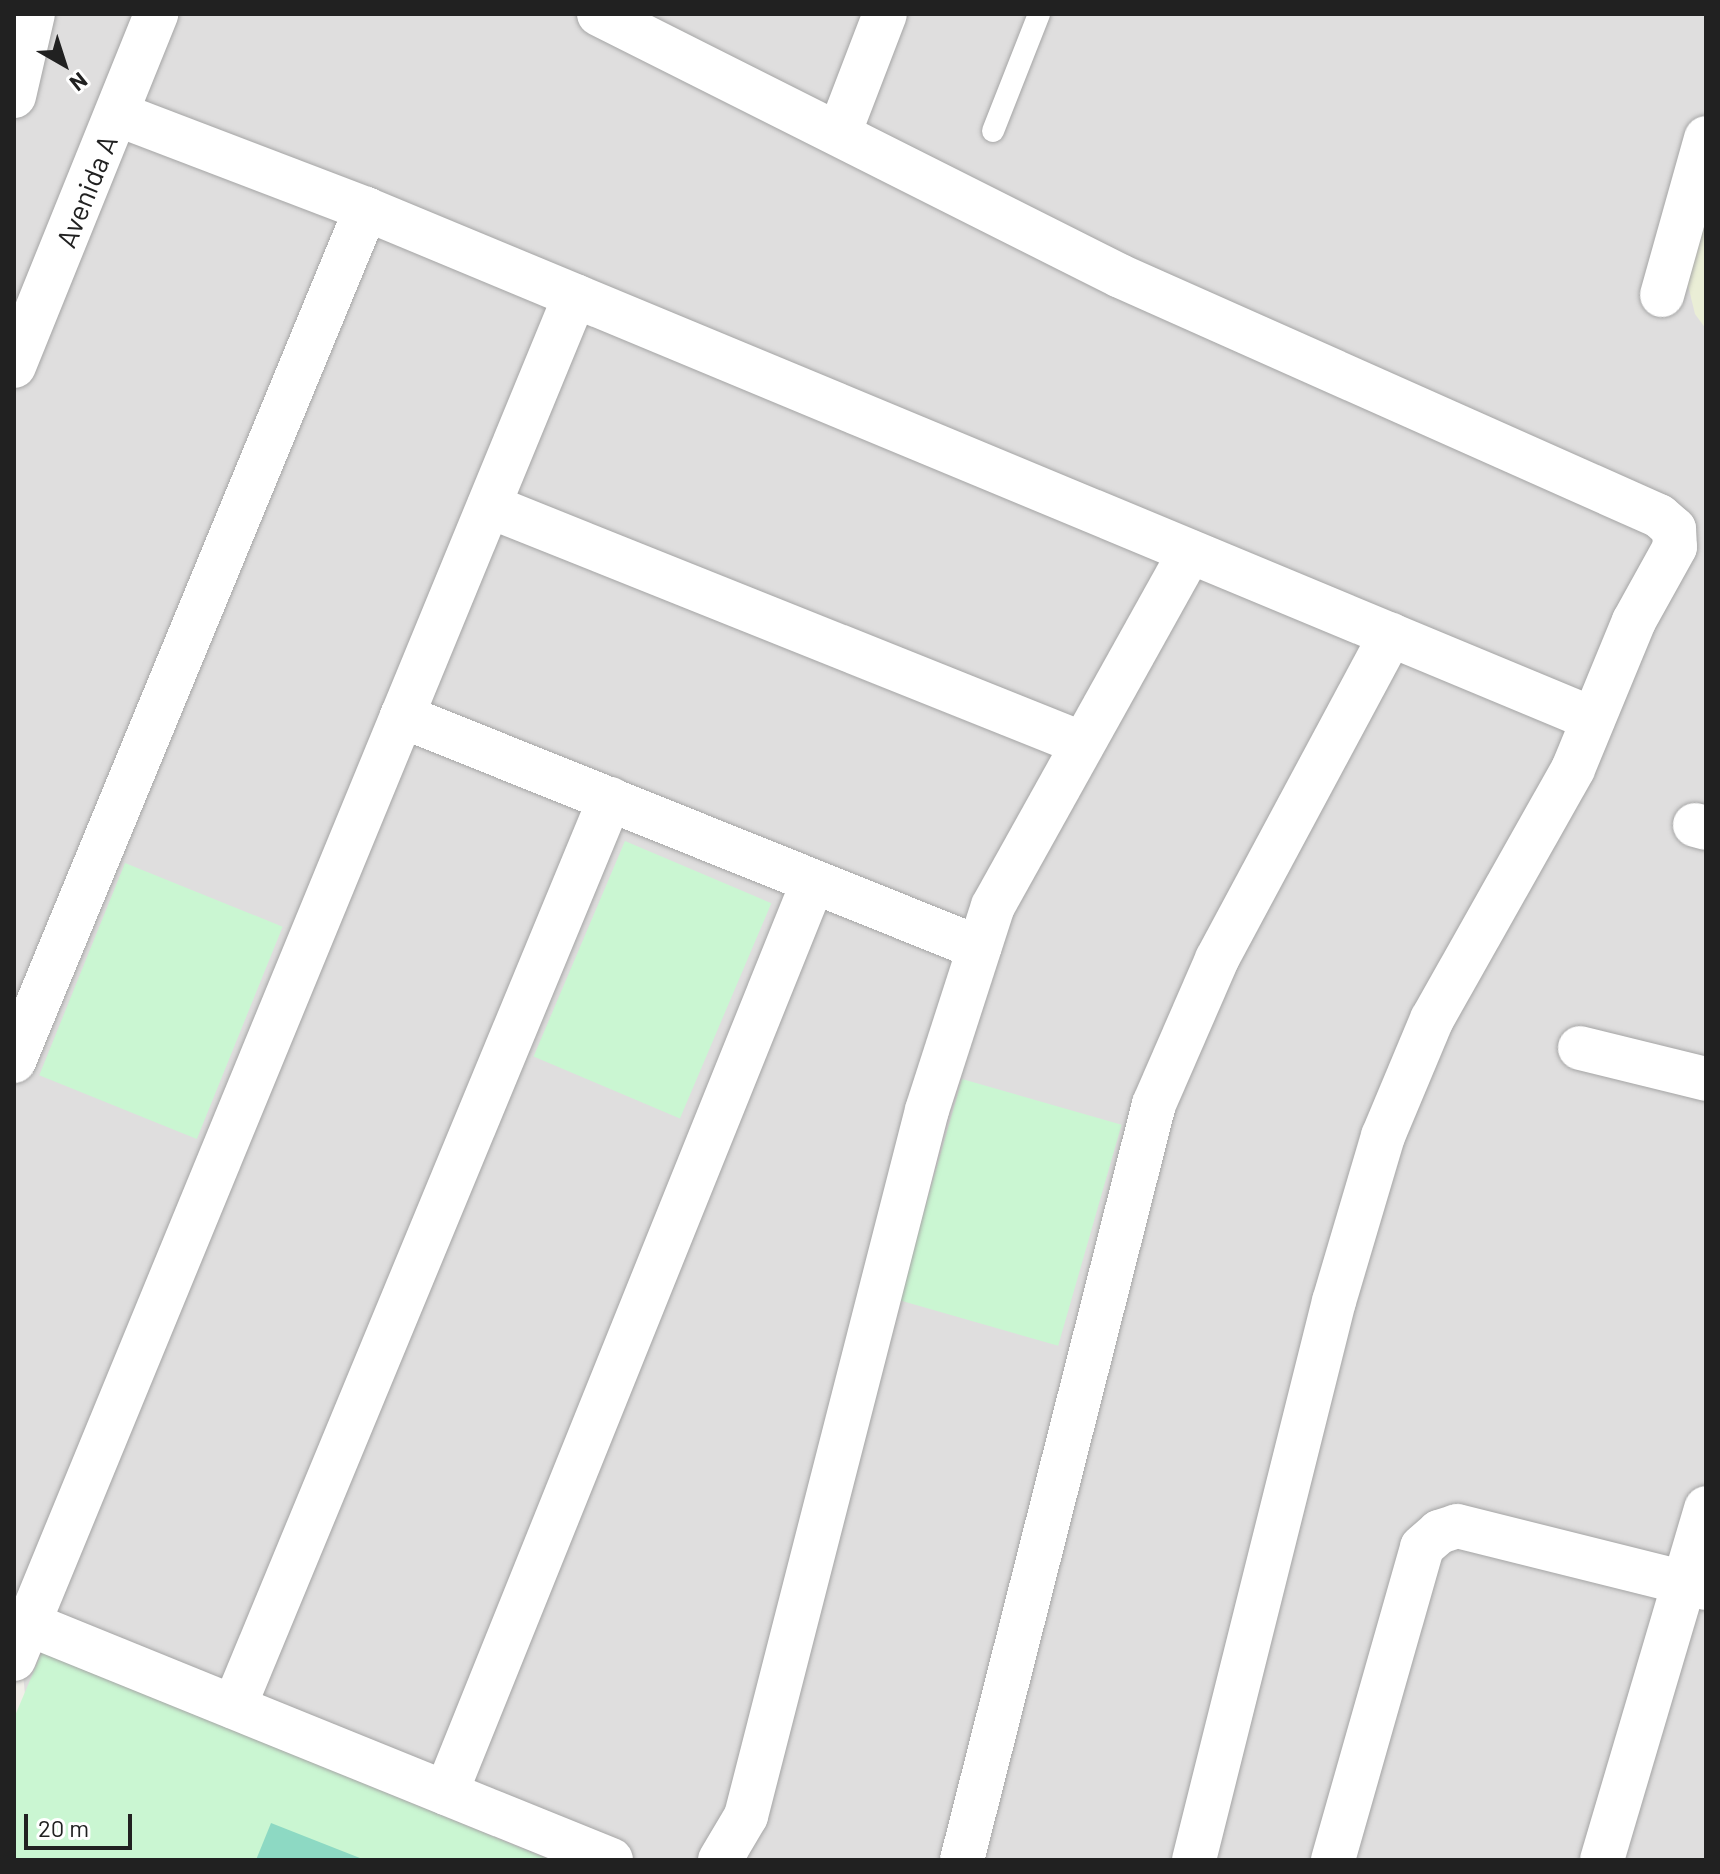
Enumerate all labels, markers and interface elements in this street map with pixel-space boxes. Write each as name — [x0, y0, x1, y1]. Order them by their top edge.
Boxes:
north arrow — [24, 24, 104, 104]
text: N — [65, 68, 93, 97]
street label: Avenida A — [48, 130, 124, 252]
scale bar — [28, 1798, 136, 1848]
text: 20 m — [38, 1813, 89, 1842]

